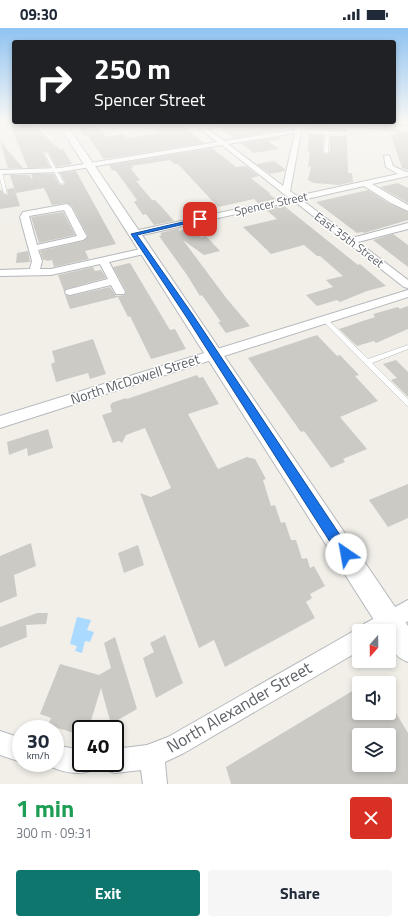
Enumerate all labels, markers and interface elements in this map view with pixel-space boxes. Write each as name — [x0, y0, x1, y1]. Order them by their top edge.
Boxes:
text: 09:30 — [20, 3, 57, 26]
text: 250 m — [94, 47, 171, 90]
icon: right — [28, 56, 80, 108]
text: Spencer Street — [94, 86, 205, 113]
street label: Spencer Street — [233, 186, 310, 221]
pin — [183, 202, 217, 236]
street label: East 35th Street — [311, 207, 389, 273]
icon: arrive — [189, 208, 211, 230]
street label: North McDowell Street — [68, 348, 202, 409]
position arrow — [325, 533, 367, 575]
north arrow — [352, 624, 396, 668]
map controls — [352, 624, 396, 772]
street label: North Alexander Street — [161, 655, 317, 759]
button: sound — [352, 676, 396, 720]
speed limit sign: 40 — [72, 720, 124, 772]
text: 30 — [27, 725, 49, 756]
button: layers — [352, 728, 396, 772]
text: km/h — [27, 748, 49, 763]
text: 1 min — [16, 790, 74, 826]
button: close — [350, 797, 392, 839]
text: 300 m · 09:31 — [16, 823, 92, 843]
button: Exit — [16, 870, 200, 916]
button: Share — [208, 870, 392, 916]

